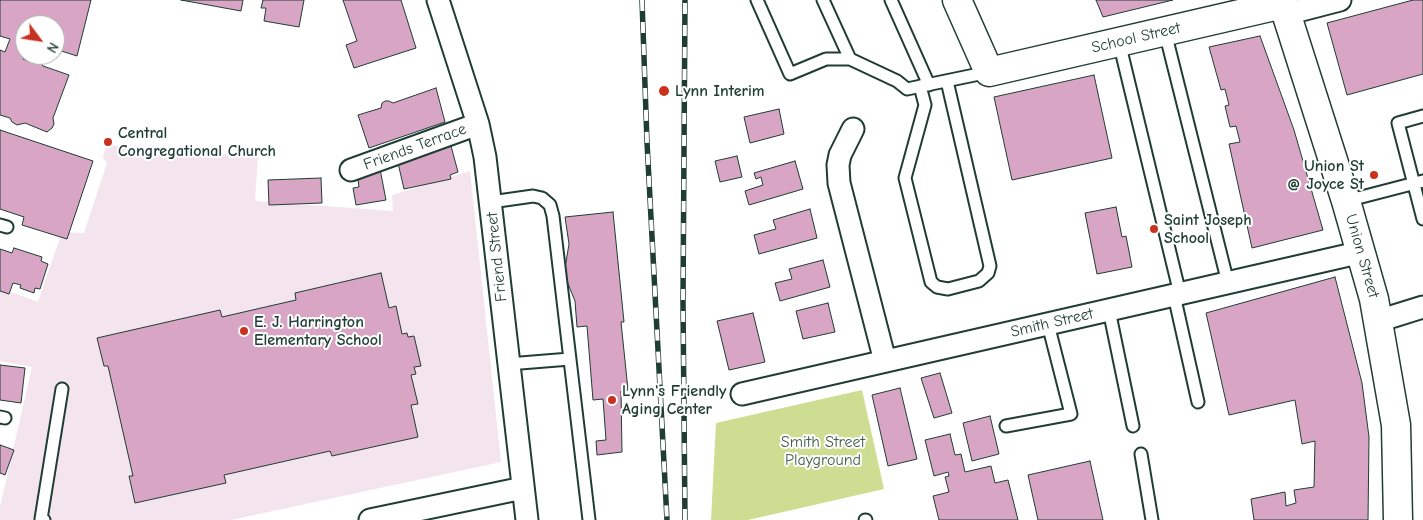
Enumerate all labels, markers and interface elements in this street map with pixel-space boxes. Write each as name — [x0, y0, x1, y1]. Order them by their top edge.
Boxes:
north arrow — [15, 15, 65, 65]
street label: School Street — [1090, 18, 1182, 58]
text: N — [43, 39, 62, 56]
place label: Lynn Interim — [675, 81, 765, 101]
marker: Lynn Interim — [657, 84, 671, 98]
street label: Friends Terrace — [361, 120, 469, 174]
place label: Central Congregational Church — [118, 123, 276, 161]
marker: Central Congregational Church — [102, 136, 114, 148]
place label: Union St @ Joyce St — [1287, 156, 1364, 194]
marker: Union St @ Joyce St — [1368, 169, 1380, 181]
place label: Saint Joseph School — [1164, 210, 1252, 248]
street label: Friend Street — [483, 211, 511, 303]
street label: Union Street — [1341, 212, 1383, 300]
marker: Saint Joseph School — [1148, 223, 1160, 235]
street label: Smith Street — [1009, 304, 1095, 342]
place label: E. J. Harrington Elementary School — [254, 312, 382, 350]
marker: E. J. Harrington Elementary School — [238, 325, 250, 337]
place label: Lynn's Friendly Aging Center — [622, 381, 726, 419]
marker: Lynn's Friendly Aging Center — [606, 394, 618, 406]
park label: Smith Street Playground — [781, 432, 865, 470]

